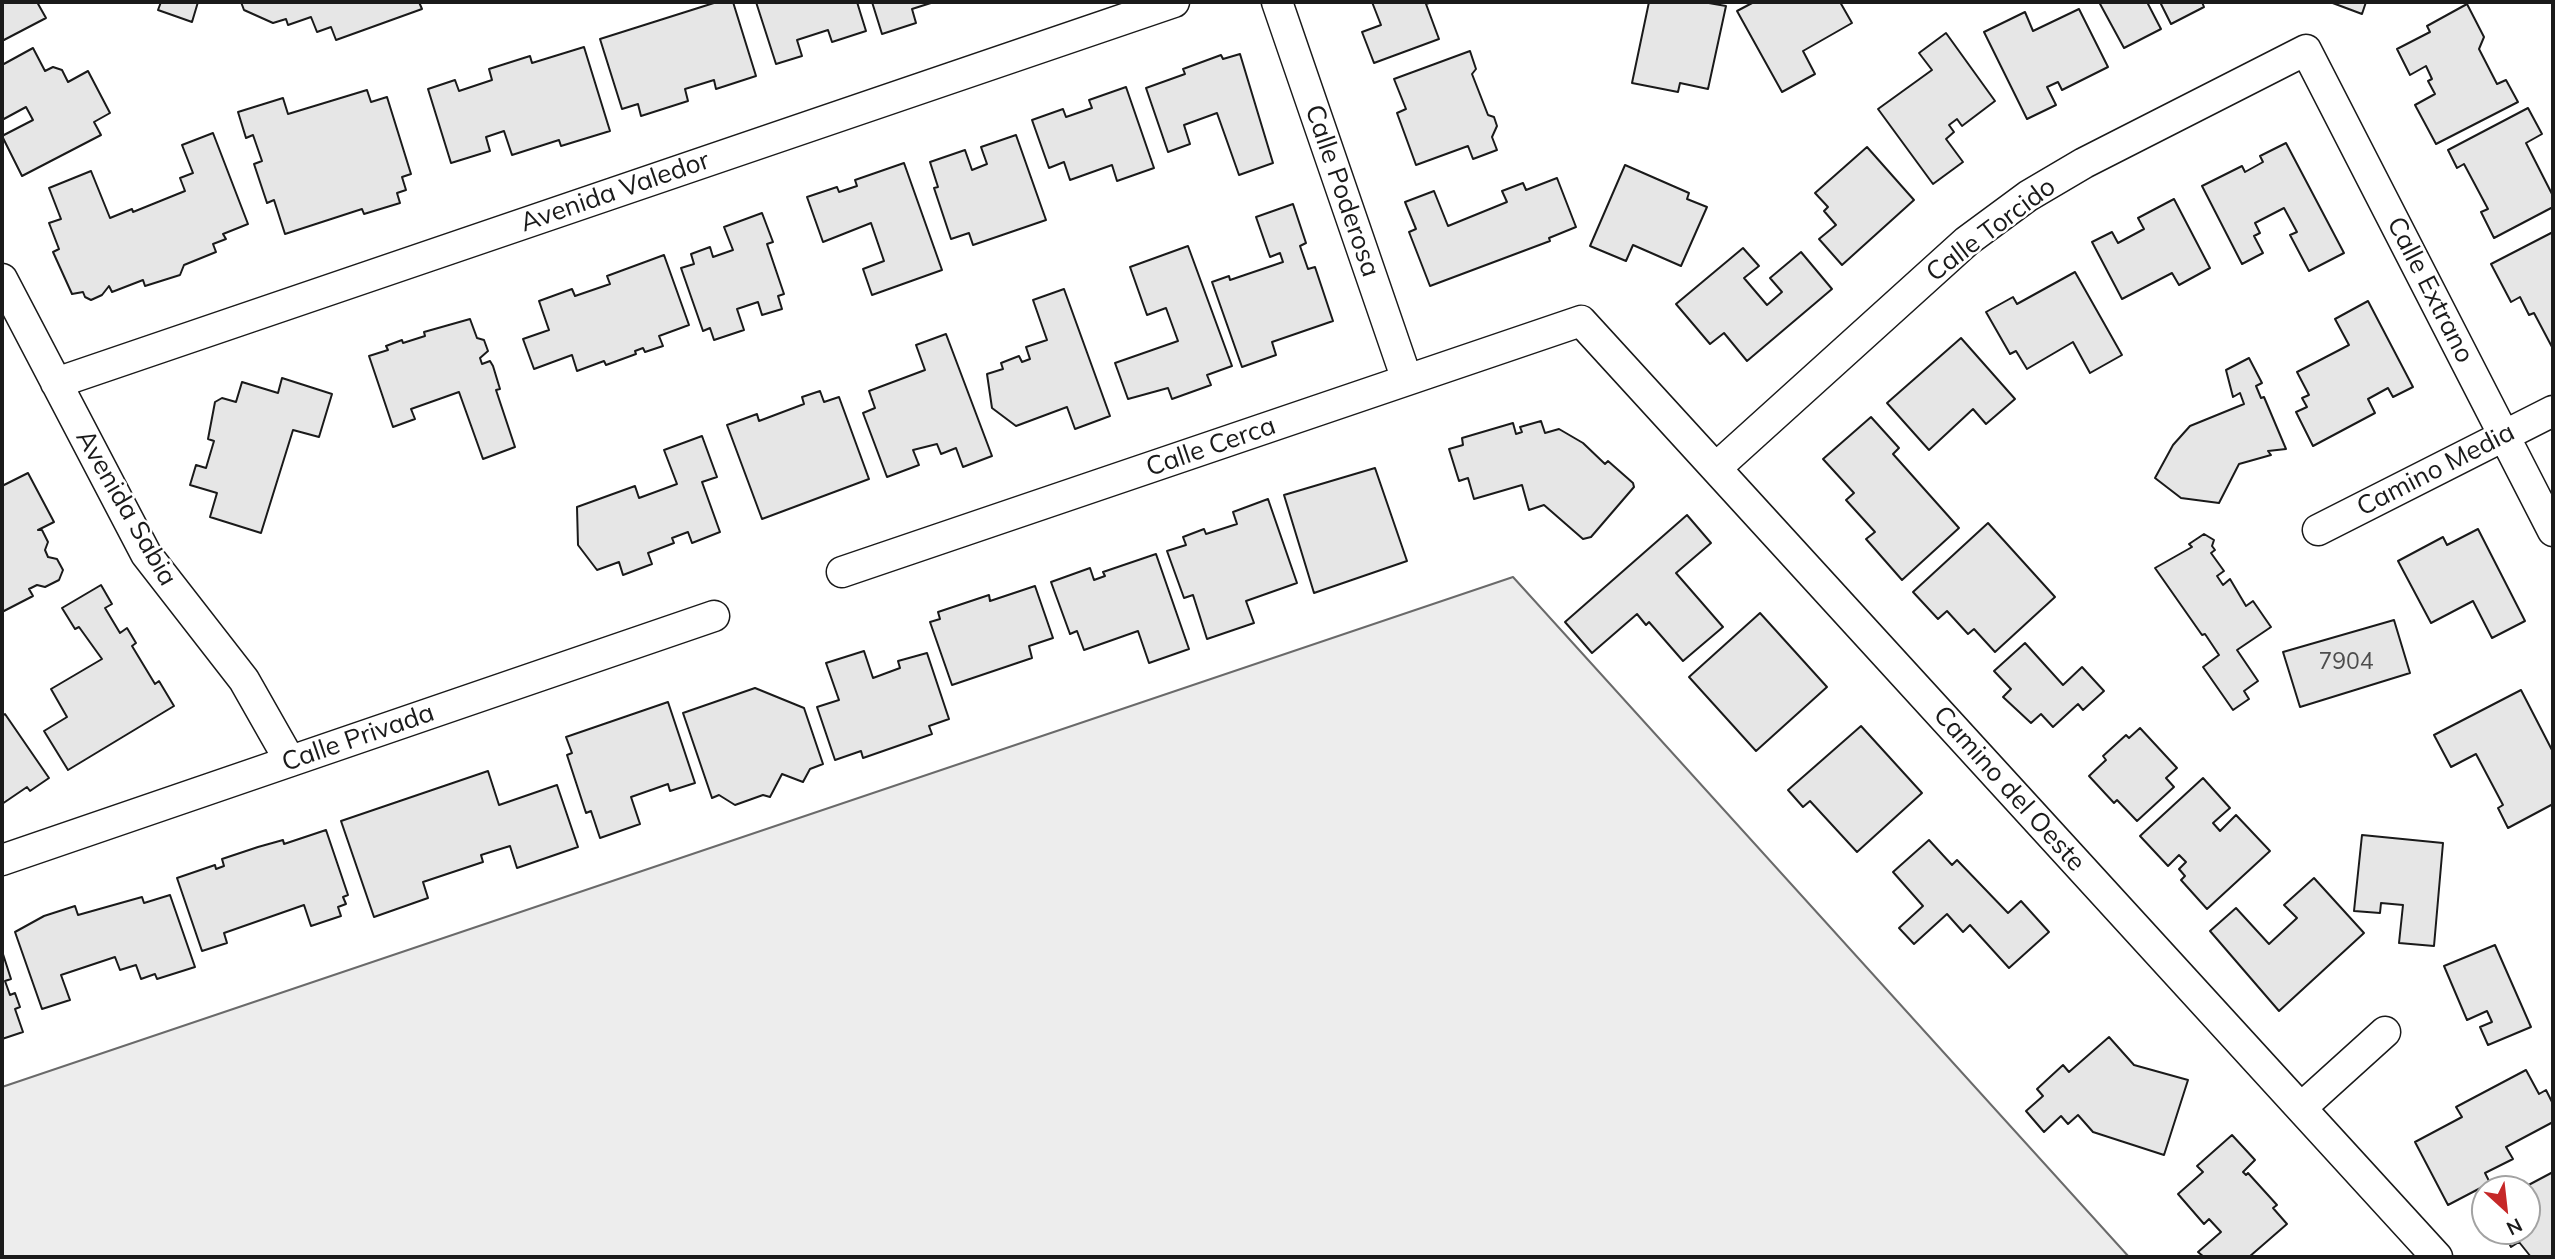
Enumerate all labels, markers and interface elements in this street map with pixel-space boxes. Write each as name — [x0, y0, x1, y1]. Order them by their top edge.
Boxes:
street label: Calle Poderosa — [1298, 101, 1386, 281]
street label: Avenida Valedor — [516, 145, 714, 239]
street label: Calle Torcido — [1920, 171, 2062, 289]
street label: Calle Extrano — [2380, 212, 2480, 368]
street label: Calle Cerca — [1142, 410, 1280, 484]
street label: Camino Media — [2352, 417, 2520, 523]
street label: Avenida Sabia — [69, 425, 183, 591]
house number: 7904 — [2318, 648, 2374, 676]
street label: Calle Privada — [278, 697, 438, 779]
street label: Camino del Oeste — [1927, 700, 2091, 878]
north arrow — [2471, 1175, 2541, 1245]
text: N — [2503, 1213, 2526, 1241]

